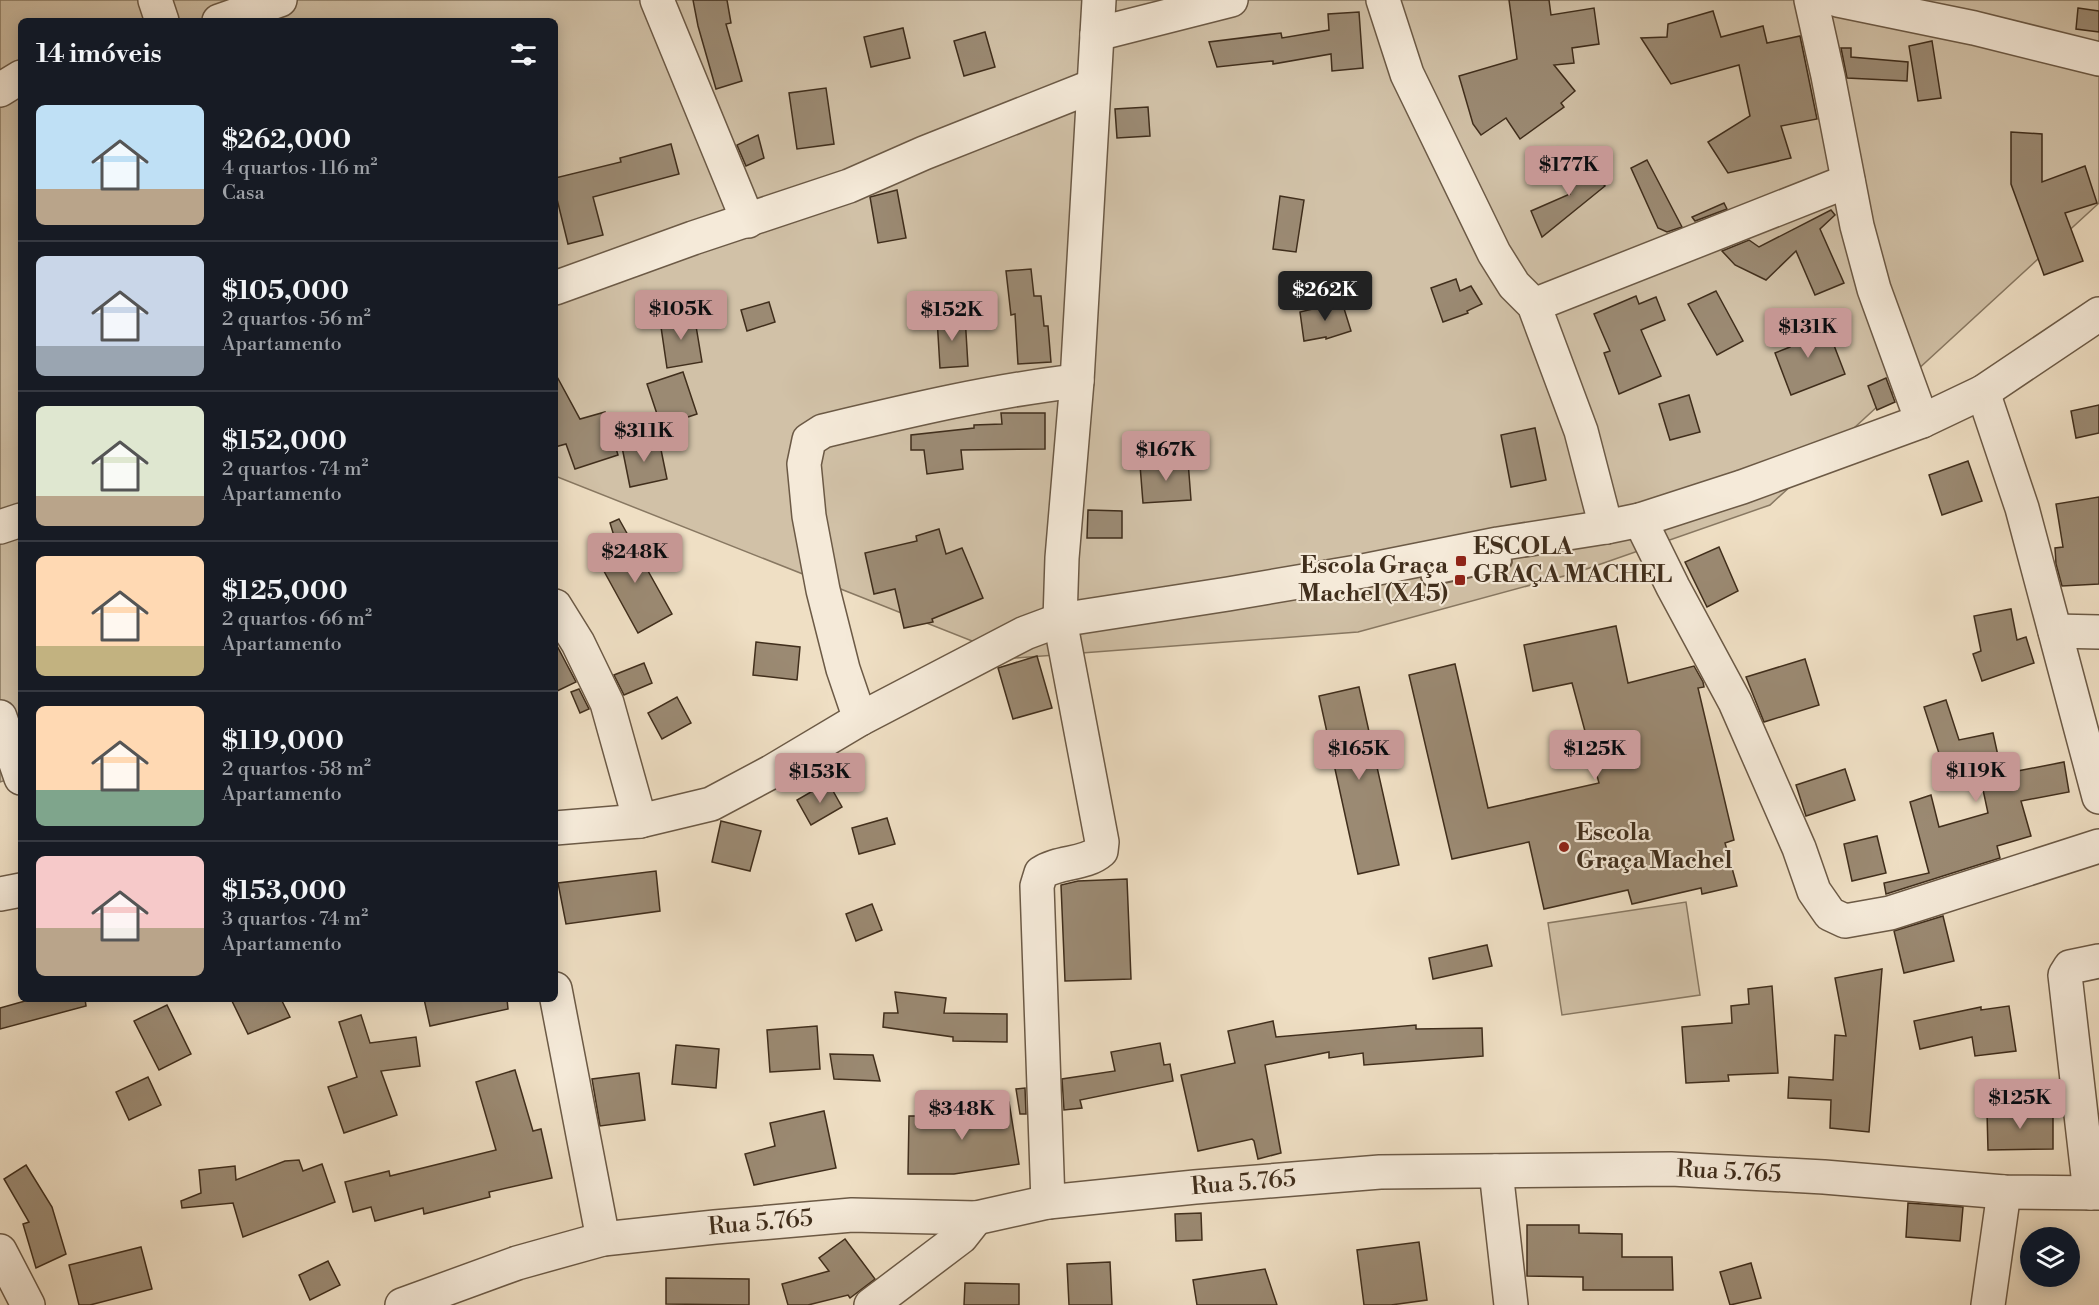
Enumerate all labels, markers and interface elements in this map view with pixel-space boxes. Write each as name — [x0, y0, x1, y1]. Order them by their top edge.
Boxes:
text: 14 imóveis — [36, 38, 162, 70]
icon: filters — [507, 38, 540, 71]
text: $262,000 — [222, 124, 351, 156]
icon: home — [84, 129, 156, 201]
pin: $177K — [1527, 146, 1611, 197]
text: $177K — [1539, 153, 1599, 178]
text: 4 quartos · 116 m² — [222, 156, 377, 181]
text: Casa — [222, 181, 265, 206]
pin: $262K — [1283, 271, 1367, 322]
text: $105,000 — [222, 275, 349, 307]
text: $262K — [1292, 278, 1358, 303]
icon: home — [84, 280, 156, 352]
pin: $105K — [639, 290, 723, 341]
pin: $152K — [910, 291, 994, 342]
text: $105K — [649, 297, 713, 322]
text: $152K — [921, 298, 983, 323]
text: 2 quartos · 56 m² — [222, 307, 371, 332]
pin: $131K — [1766, 308, 1850, 359]
text: $131K — [1779, 315, 1837, 340]
text: Apartamento — [222, 332, 342, 357]
pin: $311K — [602, 412, 686, 463]
text: $311K — [614, 419, 674, 444]
text: $152,000 — [222, 425, 347, 457]
icon: home — [84, 430, 156, 502]
pin: $167K — [1124, 431, 1208, 482]
text: $167K — [1136, 438, 1196, 463]
text: 2 quartos · 74 m² — [222, 457, 369, 482]
text: Apartamento — [222, 482, 342, 507]
place label: ESCOLA GRAÇA MACHEL — [1473, 532, 1672, 590]
pin: $248K — [593, 533, 677, 584]
text: $248K — [602, 540, 668, 565]
place label: Escola Graça Machel (X45) — [1298, 551, 1449, 609]
marker: ESCOLA GRAÇA MACHEL — [1454, 554, 1468, 568]
marker: Escola Graça Machel (X45) — [1453, 573, 1467, 587]
text: $125,000 — [222, 575, 348, 607]
icon: home — [84, 580, 156, 652]
text: 2 quartos · 66 m² — [222, 607, 372, 632]
text: Apartamento — [222, 632, 342, 657]
text: $119,000 — [222, 725, 344, 757]
icon: home — [84, 730, 156, 802]
pin: $165K — [1317, 730, 1401, 781]
pin: $125K — [1553, 730, 1637, 781]
text: $165K — [1328, 737, 1390, 762]
text: $125K — [1564, 737, 1627, 762]
pin: $119K — [1934, 752, 2018, 803]
pin: $153K — [778, 753, 862, 804]
text: 2 quartos · 58 m² — [222, 757, 371, 782]
text: $119K — [1946, 759, 2006, 784]
text: $153K — [789, 760, 851, 785]
text: Apartamento — [222, 782, 342, 807]
place label: Escola Graça Machel — [1576, 818, 1732, 876]
marker: Escola Graça Machel — [1557, 840, 1571, 854]
text: $153,000 — [222, 875, 346, 907]
icon: home — [84, 880, 156, 952]
text: 3 quartos · 74 m² — [222, 907, 368, 932]
text: Apartamento — [222, 932, 342, 957]
pin: $125K — [1978, 1079, 2062, 1130]
text: $125K — [1989, 1086, 2052, 1111]
pin: $348K — [920, 1090, 1004, 1141]
text: $348K — [929, 1097, 995, 1122]
street label: Rua 5.765 — [1676, 1154, 1782, 1190]
street label: Rua 5.765 — [1190, 1164, 1297, 1202]
street label: Rua 5.765 — [707, 1203, 814, 1243]
map controls — [2020, 1227, 2080, 1287]
button: layers — [2020, 1227, 2080, 1287]

